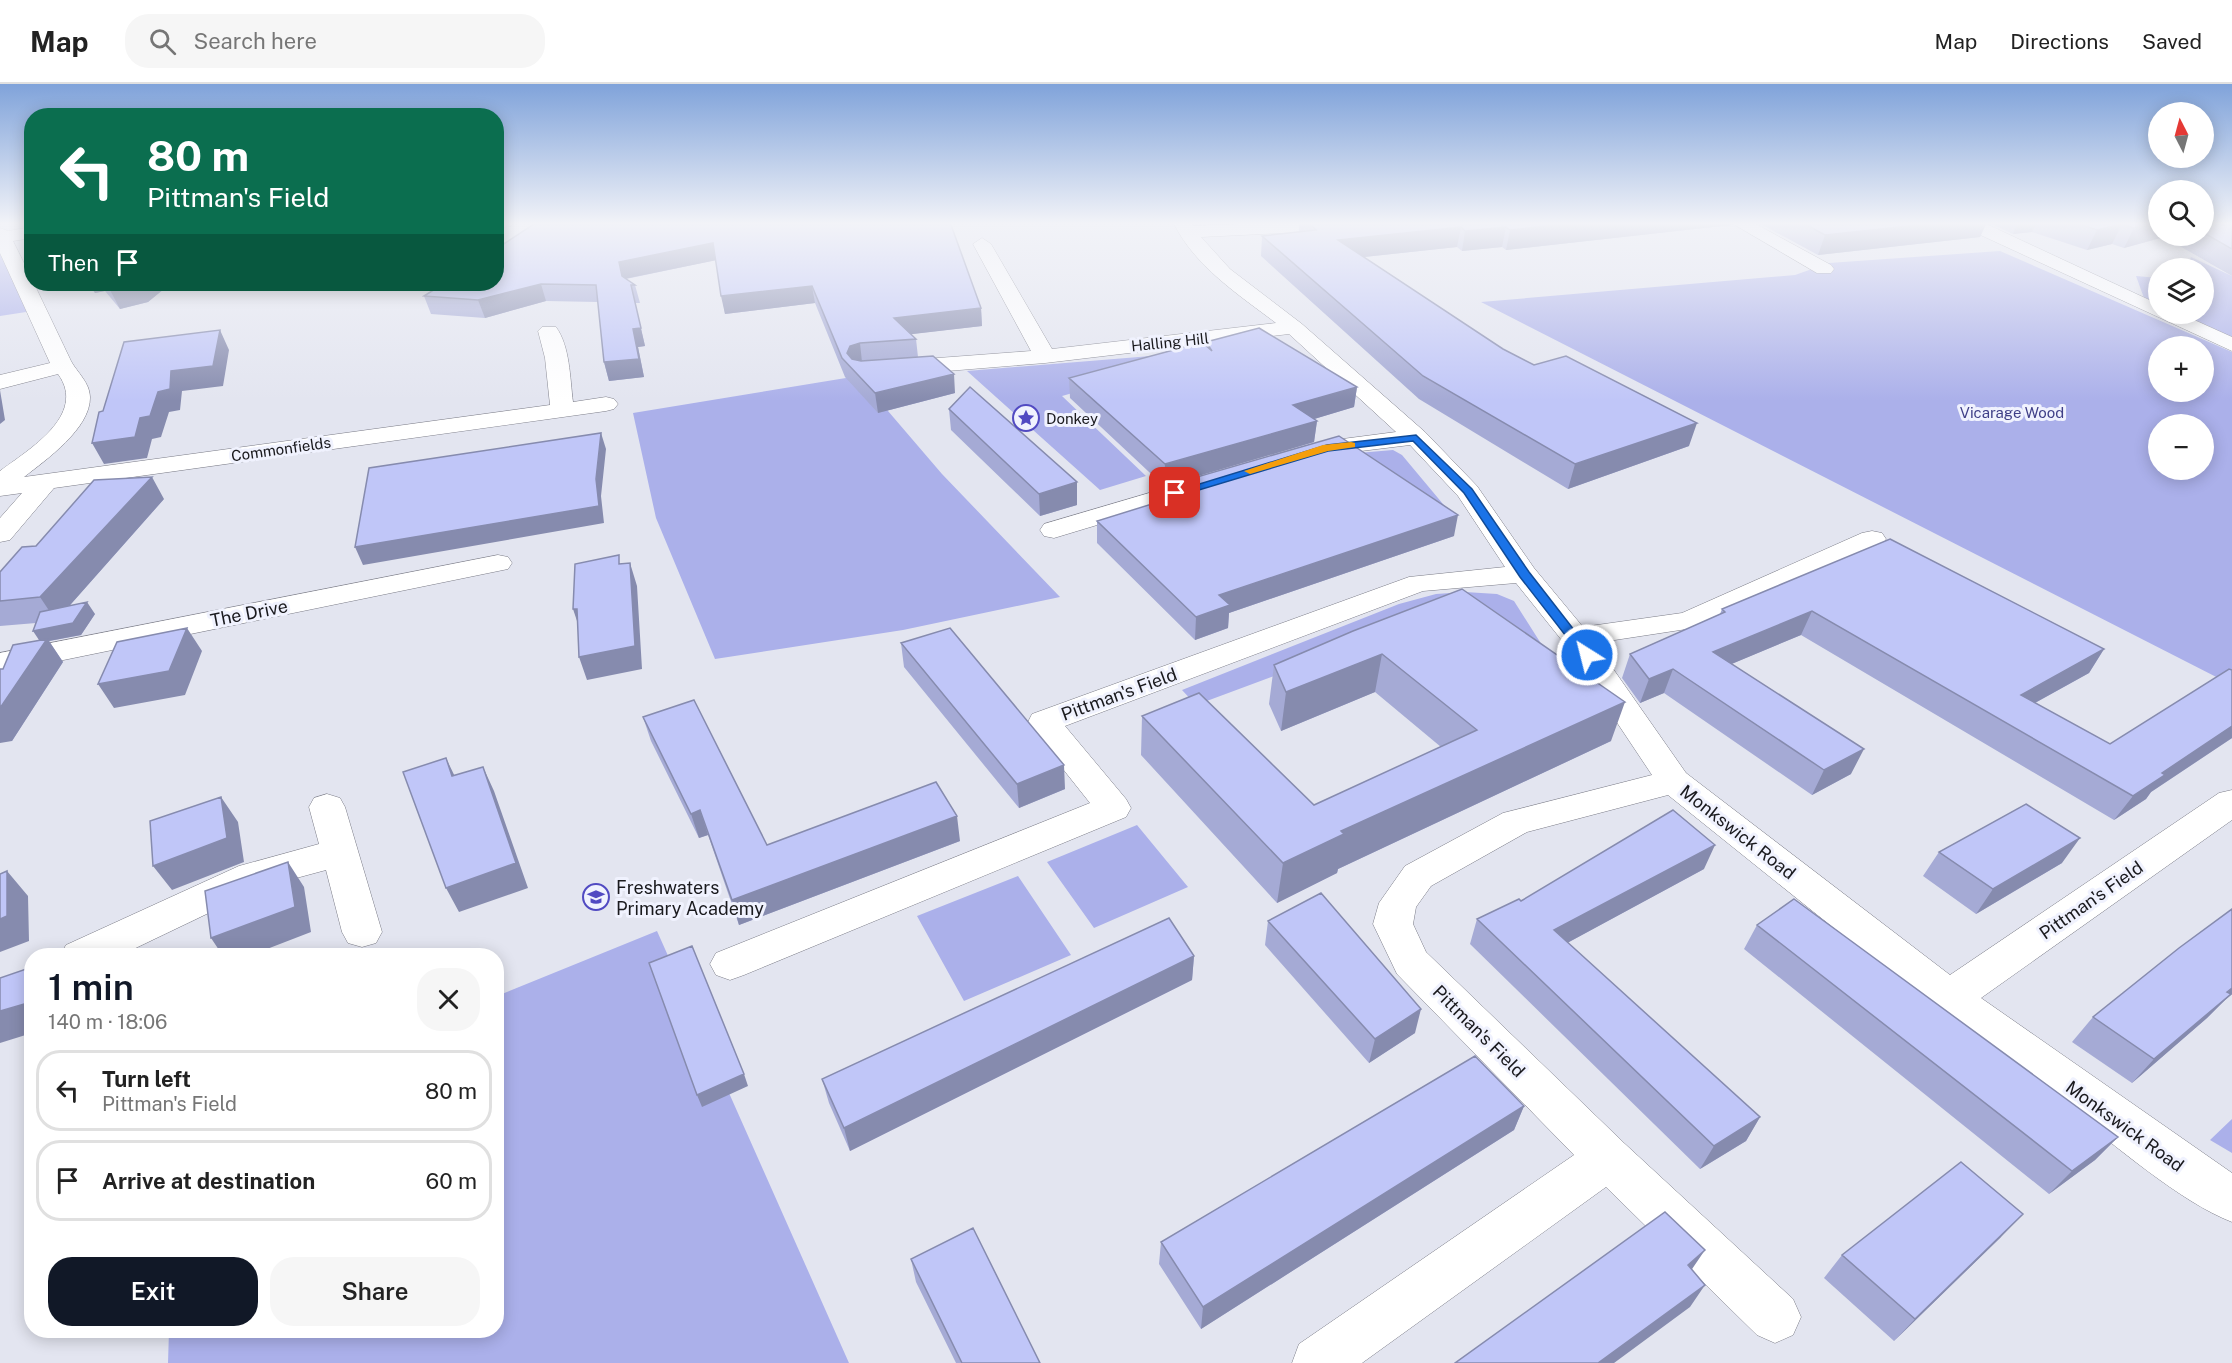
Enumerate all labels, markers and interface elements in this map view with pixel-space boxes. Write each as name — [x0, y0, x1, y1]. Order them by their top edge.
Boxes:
search box — [125, 14, 545, 68]
text: Map — [30, 25, 89, 58]
icon: search — [146, 25, 179, 58]
text: Search here — [194, 28, 317, 54]
text: Map — [1935, 29, 1977, 54]
text: Directions — [2010, 29, 2109, 54]
text: Saved — [2142, 29, 2202, 54]
north arrow — [2148, 102, 2214, 168]
map controls — [2148, 102, 2214, 480]
text: 80 m — [147, 131, 249, 180]
icon: left — [48, 132, 126, 210]
button: search — [2148, 180, 2214, 246]
text: Pittman's Field — [147, 181, 329, 213]
icon: arrive — [111, 246, 144, 279]
text: Then — [48, 250, 99, 276]
button: layers — [2148, 258, 2214, 324]
street label: Halling Hill — [1130, 329, 1210, 355]
button: + — [2148, 336, 2214, 402]
place icon: Donkey — [1011, 403, 1041, 433]
park label: Vicarage Wood — [1960, 404, 2064, 421]
place label: Donkey — [1046, 410, 1098, 427]
button: − — [2148, 414, 2214, 480]
street label: Commonfields — [230, 434, 332, 464]
pin — [1149, 467, 1200, 518]
icon: arrive — [1158, 476, 1191, 509]
street label: The Drive — [208, 595, 290, 631]
position arrow — [1555, 623, 1619, 687]
street label: Pittman's Field — [1058, 663, 1180, 725]
street label: Monkswick Road — [1676, 780, 1800, 884]
street label: Pittman's Field — [2035, 857, 2147, 943]
place label: Freshwaters Primary Academy — [616, 877, 764, 919]
school or university icon: Freshwaters Primary Academy — [581, 882, 611, 912]
text: 1 min — [48, 966, 134, 1008]
button: close — [417, 968, 480, 1031]
street label: Pittman's Field — [1429, 981, 1529, 1081]
text: 140 m · 18:06 — [48, 1010, 167, 1034]
text: Turn left — [102, 1066, 191, 1092]
icon: left — [51, 1074, 84, 1107]
street label: Monkswick Road — [2062, 1076, 2188, 1176]
text: 80 m — [425, 1078, 477, 1104]
text: Pittman's Field — [102, 1092, 237, 1116]
icon: arrive — [51, 1164, 84, 1197]
text: Arrive at destination — [102, 1168, 315, 1194]
text: 60 m — [426, 1168, 477, 1194]
button: Exit — [48, 1257, 258, 1326]
button: Share — [270, 1257, 480, 1326]

